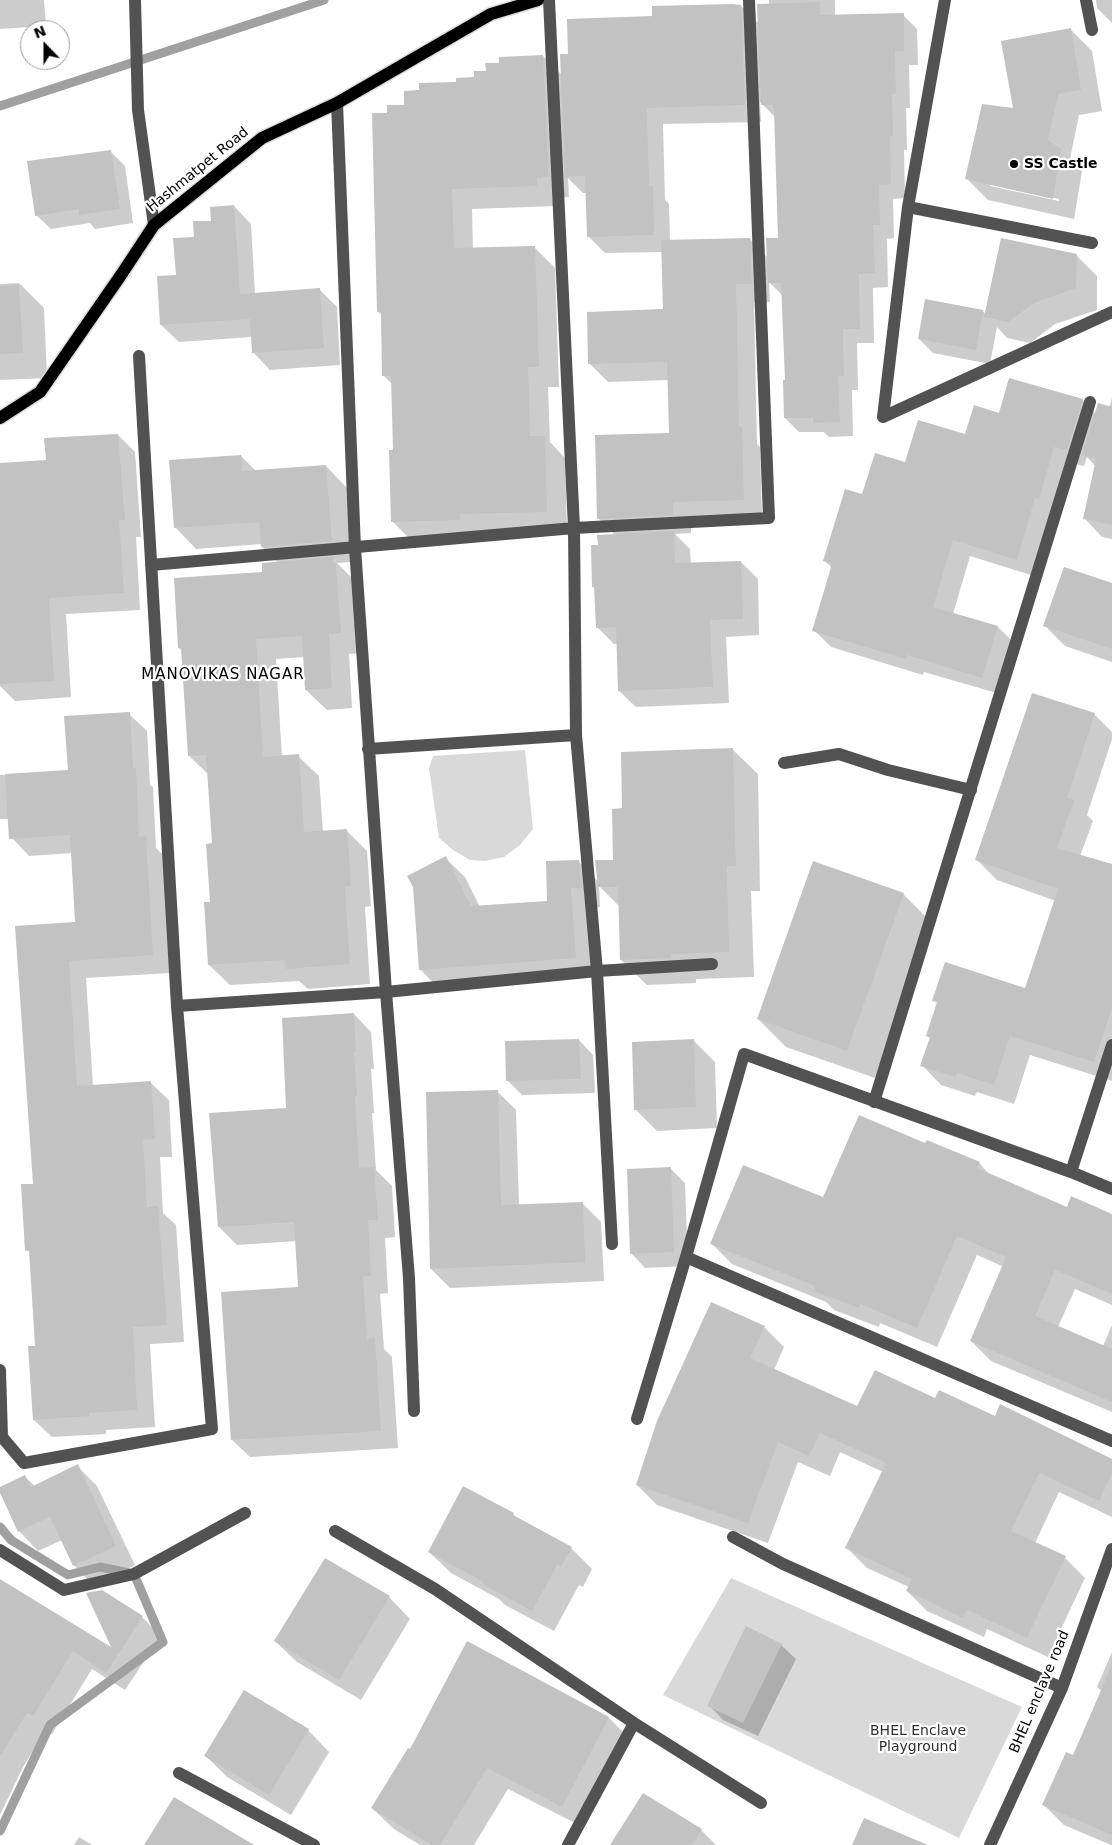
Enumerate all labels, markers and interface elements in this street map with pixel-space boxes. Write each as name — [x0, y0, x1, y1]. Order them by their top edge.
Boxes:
north arrow — [20, 20, 70, 70]
text: N — [31, 22, 48, 42]
street label: Hashmatpet Road — [144, 124, 252, 216]
place label: SS Castle — [1024, 156, 1097, 172]
marker: SS Castle — [1008, 158, 1020, 170]
district label: MANOVIKAS NAGAR — [139, 666, 307, 684]
street label: BHEL enclave road — [1007, 1628, 1073, 1756]
park label: BHEL Enclave Playground — [870, 1723, 966, 1755]

